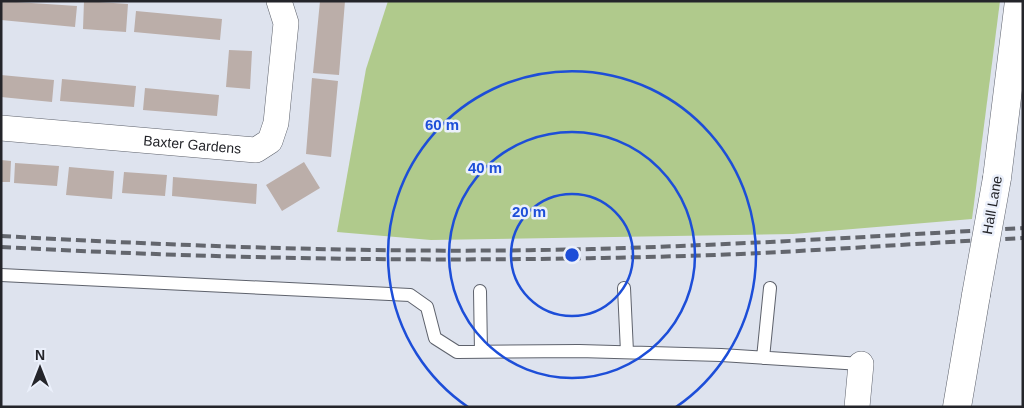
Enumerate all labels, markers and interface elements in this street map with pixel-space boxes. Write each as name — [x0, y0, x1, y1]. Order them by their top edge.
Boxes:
text: 60 m — [425, 116, 459, 133]
street label: Baxter Gardens — [143, 132, 242, 157]
text: 40 m — [468, 159, 502, 176]
street label: Hall Lane — [979, 174, 1005, 236]
text: 20 m — [512, 203, 546, 220]
centre of rings — [563, 246, 581, 264]
north arrow — [15, 343, 65, 393]
text: N — [35, 347, 45, 363]

